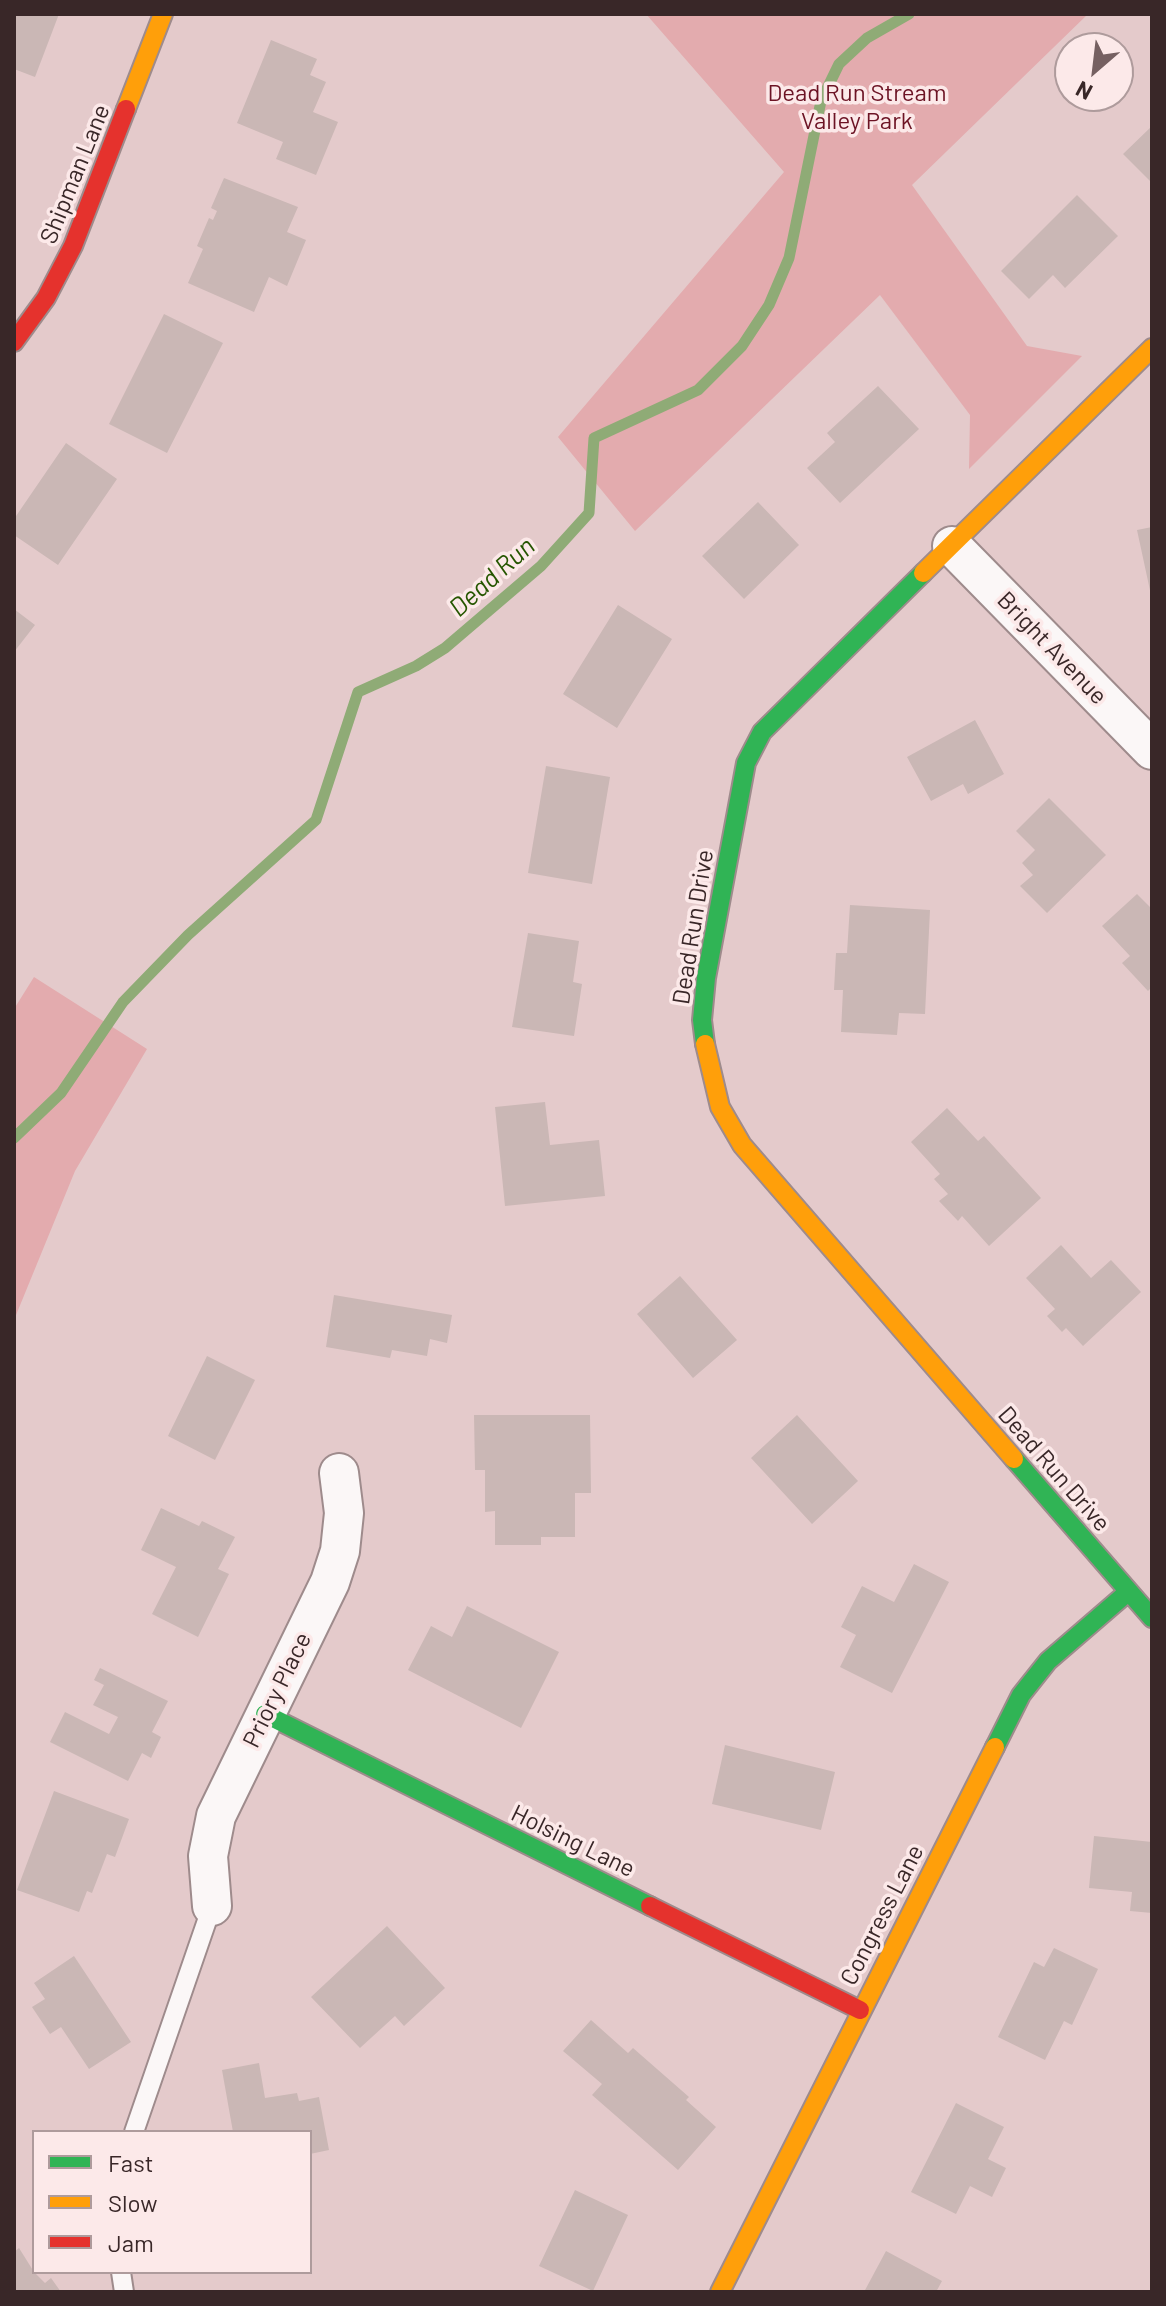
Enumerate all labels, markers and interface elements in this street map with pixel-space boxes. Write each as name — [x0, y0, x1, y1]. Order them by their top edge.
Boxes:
north arrow — [1054, 32, 1134, 112]
text: N — [1071, 77, 1096, 106]
park label: Dead Run Stream Valley Park — [767, 79, 947, 135]
street label: Shipman Lane — [34, 100, 116, 248]
water label: Dead Run — [443, 531, 541, 623]
street label: Bright Avenue — [991, 586, 1113, 710]
street label: Dead Run Drive — [667, 847, 719, 1007]
street label: Dead Run Drive — [992, 1401, 1116, 1537]
street label: Priory Place — [237, 1628, 317, 1752]
street label: Holsing Lane — [506, 1799, 640, 1883]
street label: Congress Lane — [834, 1840, 930, 1990]
legend — [32, 2130, 312, 2274]
text: Fast — [108, 2148, 153, 2177]
text: Slow — [108, 2188, 157, 2217]
text: Jam — [108, 2228, 154, 2257]

